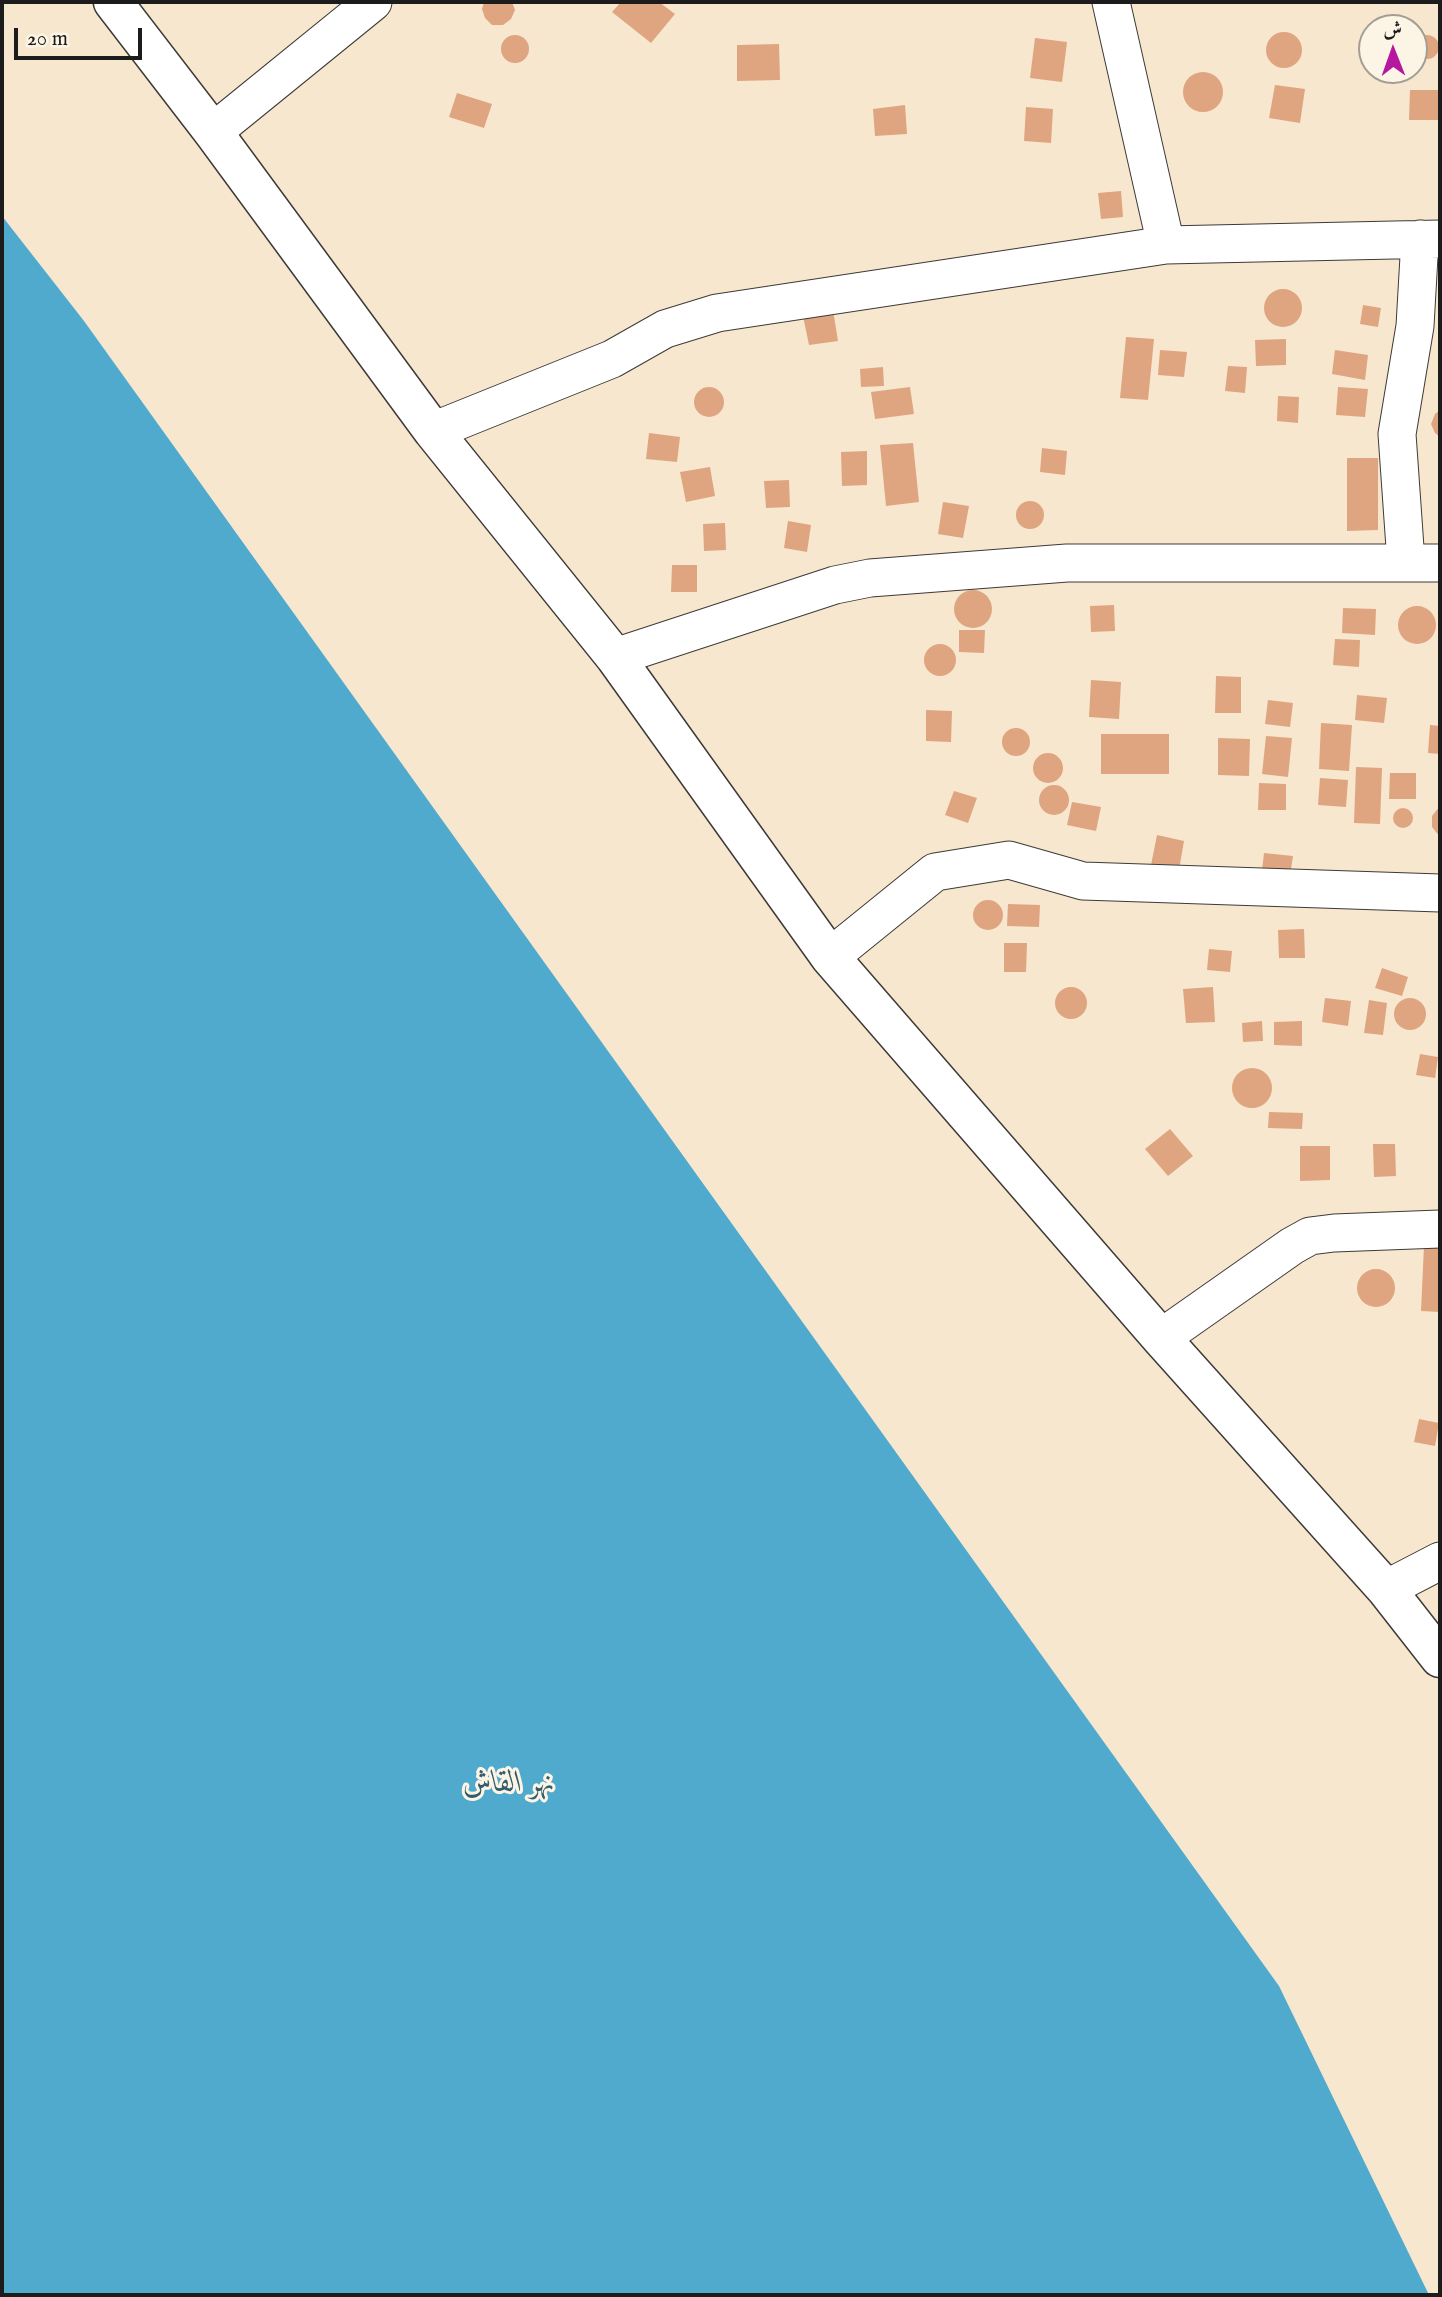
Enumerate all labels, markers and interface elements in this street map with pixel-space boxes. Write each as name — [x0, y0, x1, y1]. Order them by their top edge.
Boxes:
scale bar — [18, 14, 145, 58]
north arrow — [1358, 14, 1428, 84]
text: ش — [1383, 18, 1402, 42]
text: 20 m — [27, 26, 68, 53]
water label: نهر القاش — [463, 1767, 555, 1803]

